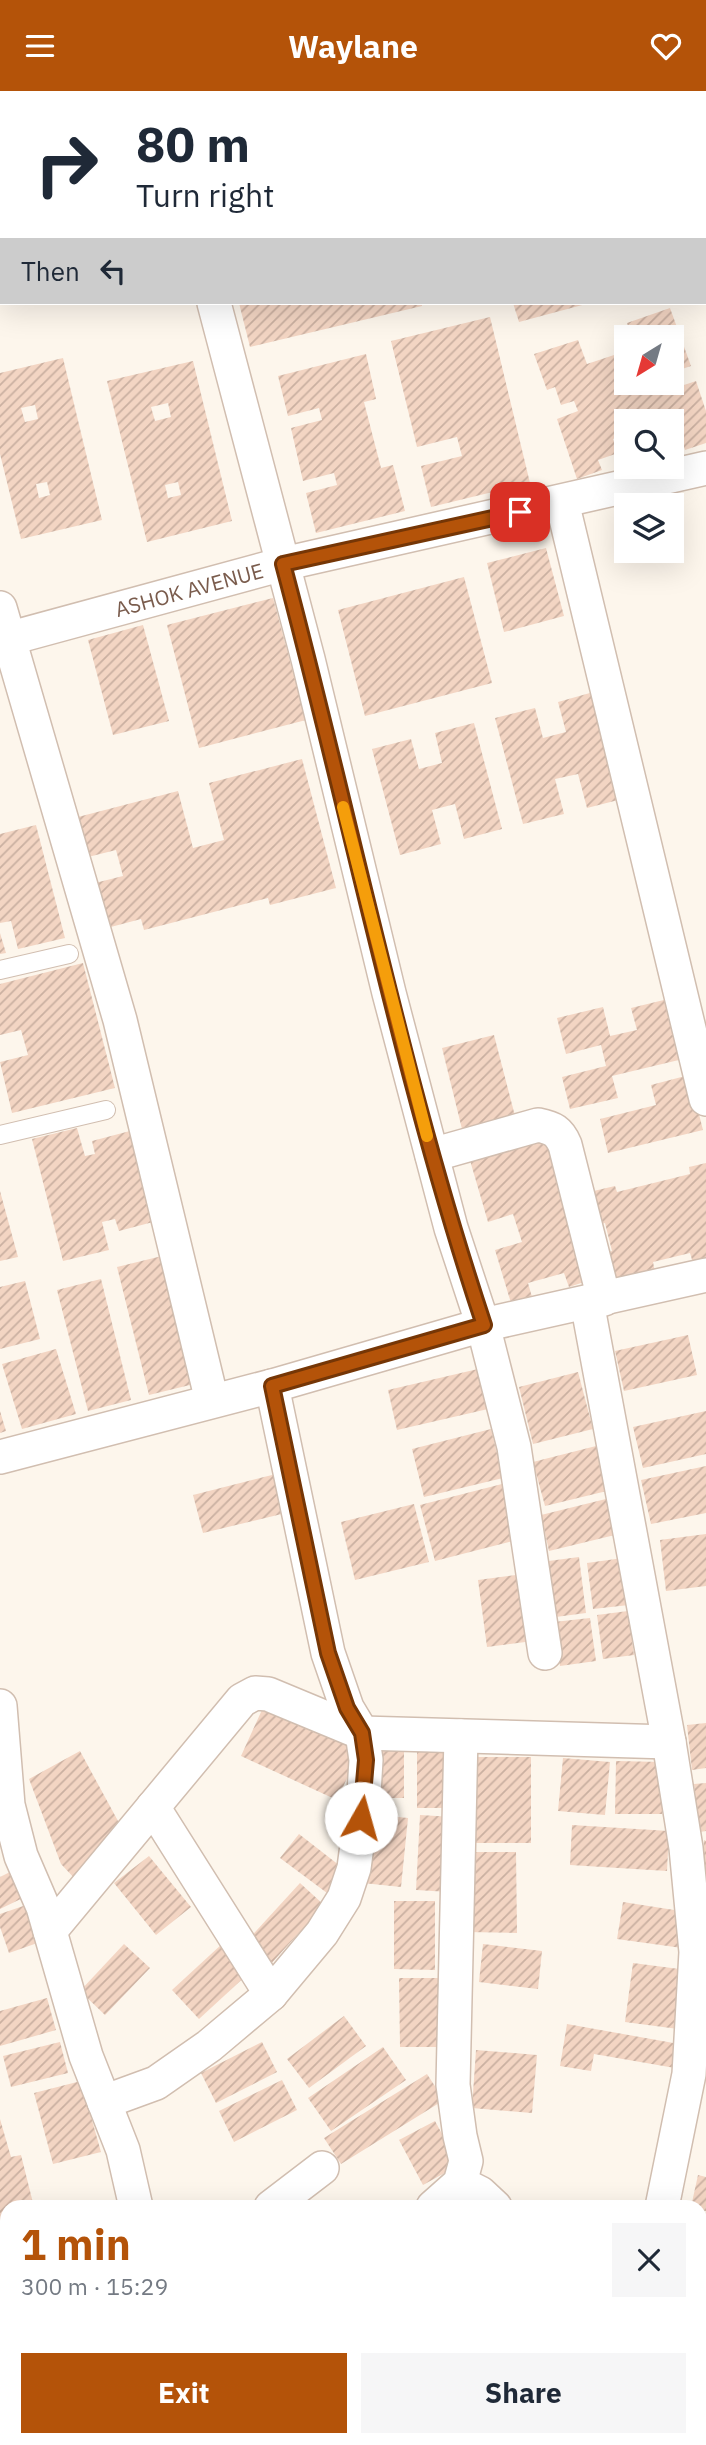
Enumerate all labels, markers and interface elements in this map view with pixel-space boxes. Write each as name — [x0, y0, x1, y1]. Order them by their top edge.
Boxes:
text: Waylane — [288, 25, 418, 67]
icon: menu — [21, 27, 59, 65]
icon: heart — [647, 27, 685, 65]
text: 80 m — [136, 112, 250, 175]
icon: right — [21, 119, 112, 210]
text: Turn right — [136, 174, 274, 216]
icon: left — [94, 252, 132, 290]
text: Then — [21, 254, 80, 288]
north arrow — [614, 325, 684, 395]
map controls — [614, 325, 684, 563]
button: search — [614, 409, 684, 479]
pin — [490, 482, 550, 542]
icon: arrive — [501, 493, 539, 531]
button: layers — [614, 493, 684, 563]
street label: ASHOK AVENUE — [112, 556, 266, 623]
position arrow — [324, 1781, 398, 1855]
text: 1 min — [21, 2217, 131, 2272]
button: close — [612, 2223, 686, 2297]
text: 300 m · 15:29 — [21, 2271, 168, 2301]
button: Exit — [21, 2353, 347, 2433]
button: Share — [361, 2353, 686, 2433]

